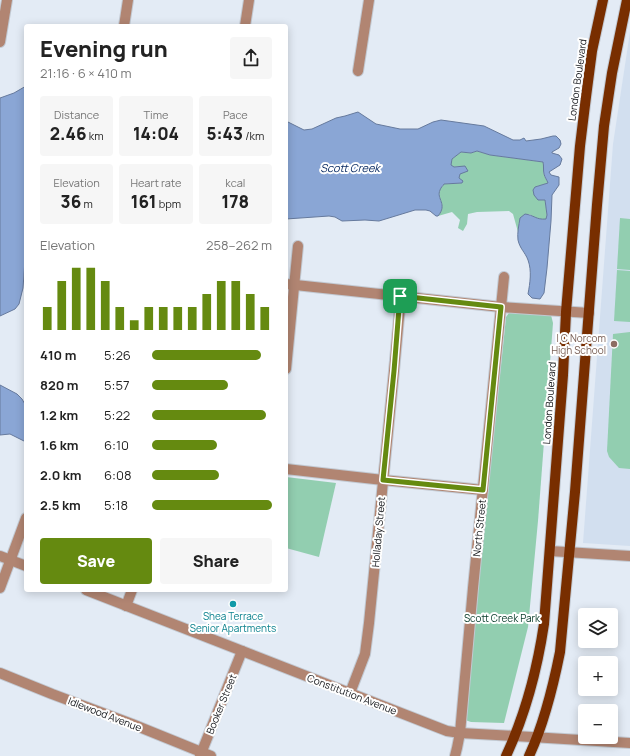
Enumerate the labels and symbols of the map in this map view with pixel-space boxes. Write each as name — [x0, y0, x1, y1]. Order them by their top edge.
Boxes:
street label: London Boulevard — [564, 38, 590, 122]
water label: Scott Creek — [320, 160, 381, 175]
pin — [383, 279, 417, 313]
place label: I C Norcom High School — [551, 331, 606, 357]
marker: I C Norcom High School — [609, 339, 619, 349]
street label: London Boulevard — [539, 361, 559, 445]
street label: Holladay Street — [368, 496, 388, 568]
street label: North Street — [469, 499, 489, 557]
marker: Shea Terrace Senior Apartments — [228, 599, 238, 609]
place label: Shea Terrace Senior Apartments — [190, 609, 276, 635]
park label: Scott Creek Park — [464, 611, 541, 625]
street label: Constitution Avenue — [305, 670, 399, 718]
street label: Booker Street — [203, 672, 239, 736]
street label: Idlewood Avenue — [66, 694, 144, 735]

